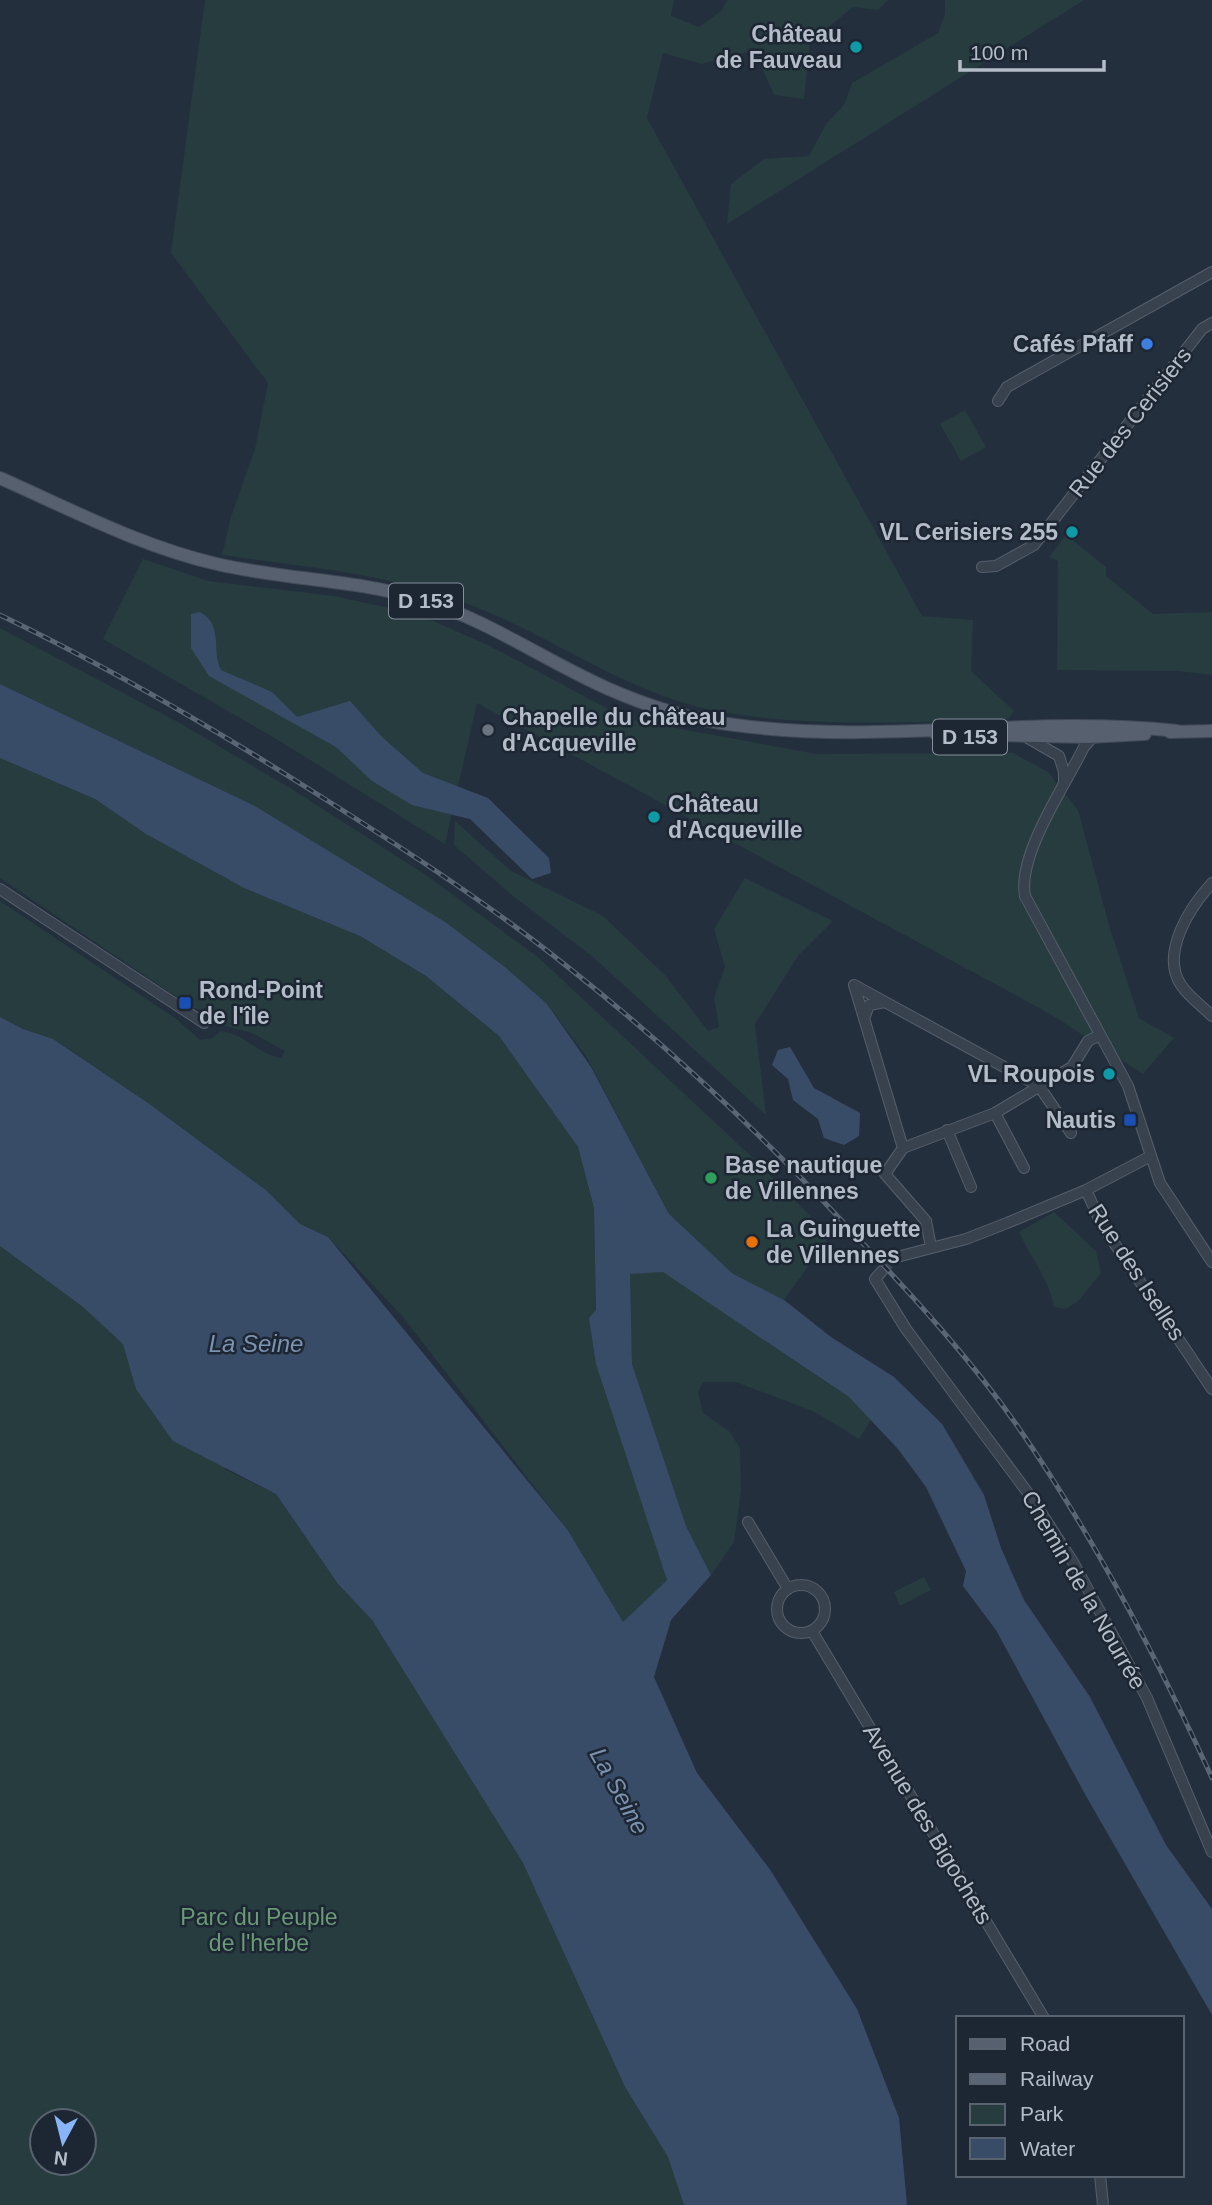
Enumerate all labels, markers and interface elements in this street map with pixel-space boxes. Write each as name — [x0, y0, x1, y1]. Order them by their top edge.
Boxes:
place label: Château de Fauveau — [715, 21, 842, 73]
scale bar — [960, 28, 1104, 72]
marker: Château de Fauveau — [848, 39, 864, 55]
text: 100 m — [970, 41, 1028, 64]
place label: Cafés Pfaff — [1013, 331, 1133, 357]
marker: Cafés Pfaff — [1139, 336, 1155, 352]
street label: Rue des Cerisiers — [1063, 342, 1197, 502]
place label: VL Cerisiers 255 — [879, 519, 1058, 545]
marker: VL Cerisiers 255 — [1064, 524, 1080, 540]
road number: D 153 — [389, 584, 463, 618]
place label: Chapelle du château d'Acqueville — [502, 704, 726, 756]
road number: D 153 — [933, 720, 1007, 754]
marker: Chapelle du château d'Acqueville — [480, 722, 496, 738]
place label: Château d'Acqueville — [668, 791, 803, 843]
marker: Château d'Acqueville — [646, 809, 662, 825]
place label: Rond-Point de l'île — [199, 977, 323, 1029]
marker: Rond-Point de l'île — [177, 995, 193, 1011]
place label: VL Roupois — [968, 1061, 1095, 1087]
marker: VL Roupois — [1101, 1066, 1117, 1082]
place label: Nautis — [1046, 1107, 1116, 1133]
marker: Nautis — [1122, 1112, 1138, 1128]
place label: Base nautique de Villennes — [725, 1152, 882, 1204]
marker: Base nautique de Villennes — [703, 1170, 719, 1186]
street label: Rue des Iselles — [1083, 1199, 1191, 1345]
place label: La Guinguette de Villennes — [766, 1216, 921, 1268]
marker: La Guinguette de Villennes — [744, 1234, 760, 1250]
water label: La Seine — [209, 1330, 303, 1357]
street label: Chemin de la Nourrée — [1016, 1486, 1152, 1694]
street label: Avenue des Bigochets — [858, 1719, 998, 1929]
water label: La Seine — [585, 1743, 654, 1839]
park label: Parc du Peuple de l'herbe — [180, 1904, 338, 1956]
legend — [956, 2016, 1184, 2177]
text: Road — [1020, 2032, 1070, 2055]
text: Railway — [1020, 2067, 1094, 2090]
text: Park — [1020, 2102, 1064, 2125]
north arrow — [28, 2107, 98, 2177]
text: Water — [1020, 2137, 1075, 2160]
text: N — [53, 2147, 69, 2170]

